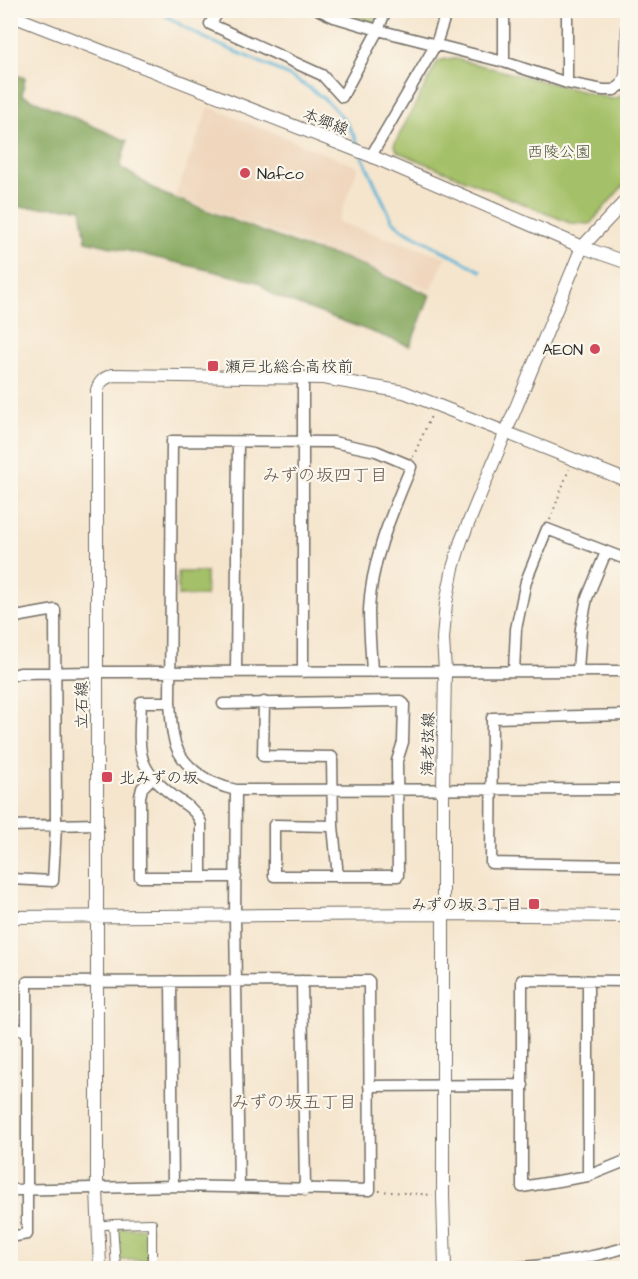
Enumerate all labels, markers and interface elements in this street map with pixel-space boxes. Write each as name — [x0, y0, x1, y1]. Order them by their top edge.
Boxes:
street label: 本郷線 — [299, 103, 352, 141]
park label: 西陵公園 — [527, 141, 591, 163]
place label: Nafco — [257, 163, 304, 185]
marker: Nafco — [238, 166, 252, 180]
place label: AEON — [543, 339, 583, 361]
marker: AEON — [588, 342, 602, 356]
place label: 瀬戸北総合高校前 — [225, 356, 353, 378]
marker: 瀬戸北総合高校前 — [206, 359, 220, 373]
district label: みずの坂四丁目 — [262, 463, 388, 488]
street label: 立石線 — [71, 681, 93, 729]
street label: 海老弦線 — [416, 712, 440, 776]
place label: 北みずの坂 — [119, 767, 198, 789]
marker: 北みずの坂 — [100, 770, 114, 784]
place label: みずの坂３丁目 — [411, 894, 522, 916]
marker: みずの坂３丁目 — [527, 897, 541, 911]
district label: みずの坂五丁目 — [231, 1090, 357, 1115]

